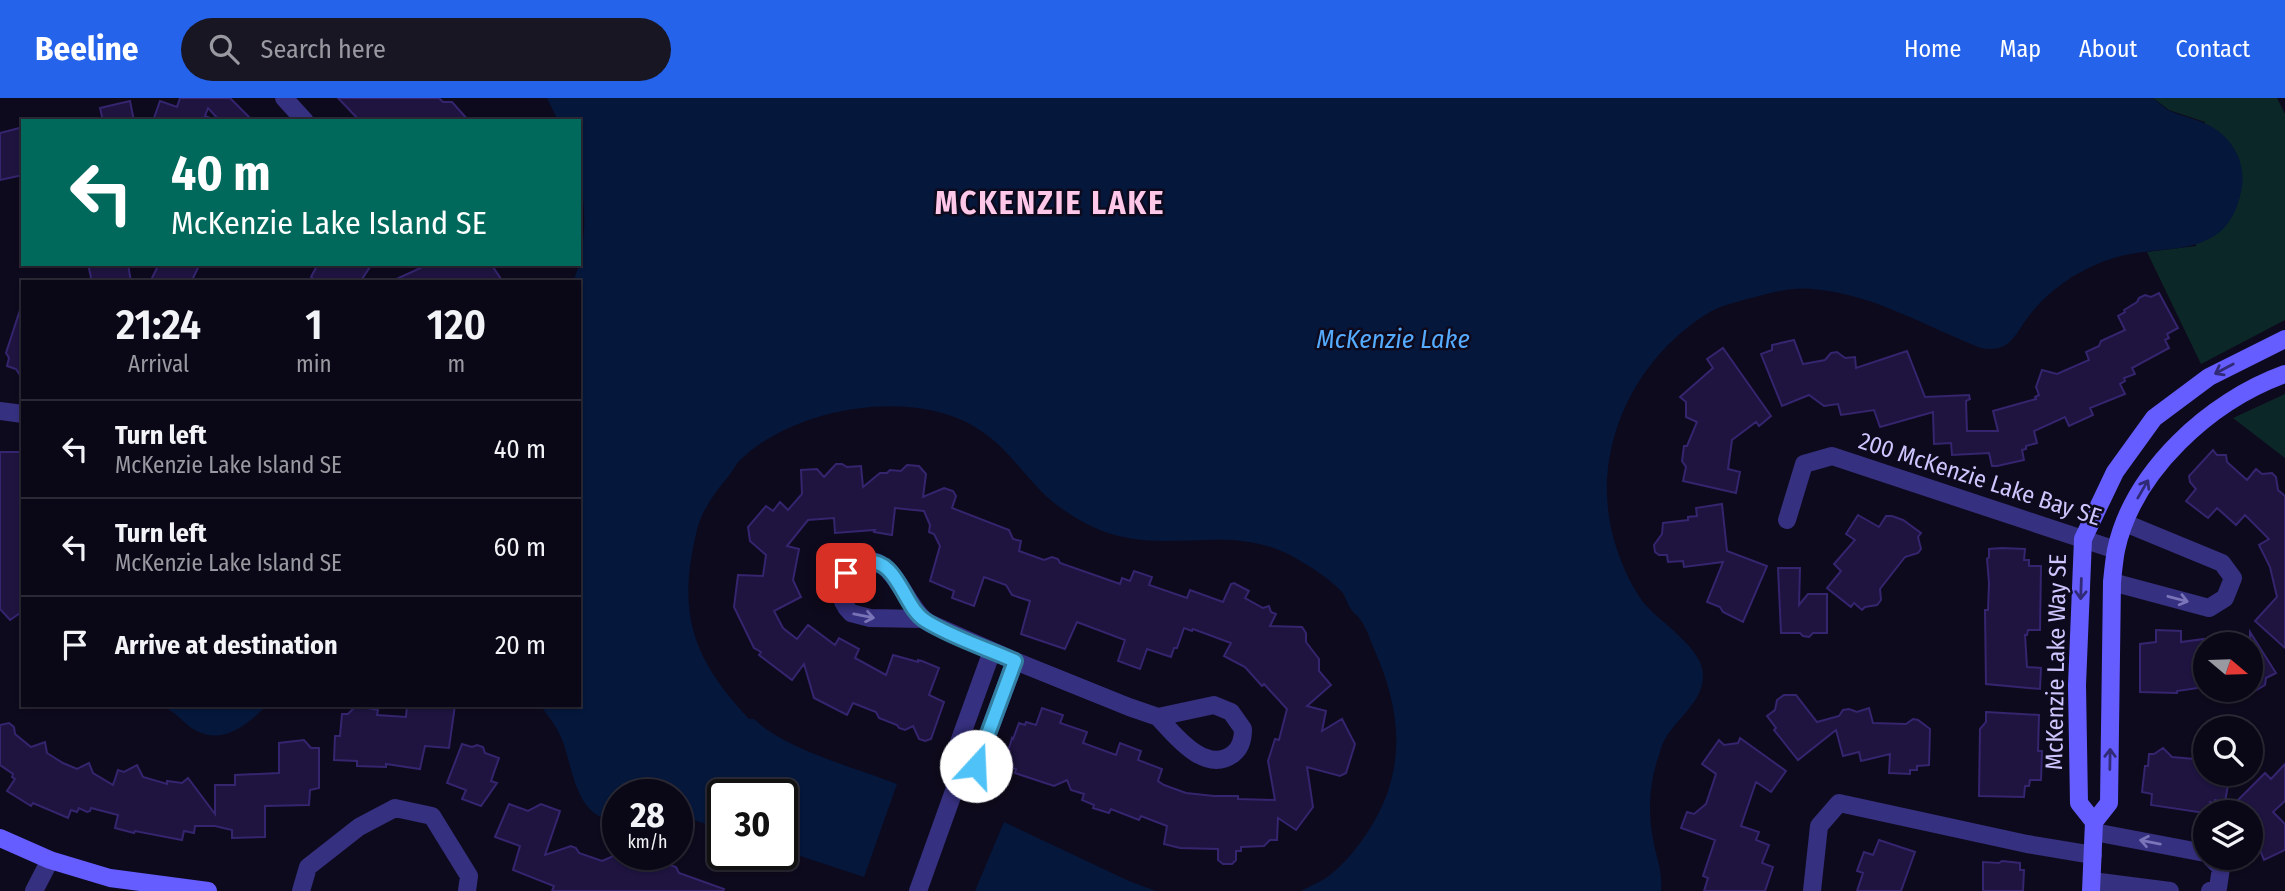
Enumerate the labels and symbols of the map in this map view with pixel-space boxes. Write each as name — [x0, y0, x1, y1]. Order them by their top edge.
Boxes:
district label: MCKENZIE LAKE — [935, 184, 1165, 222]
water label: McKenzie Lake — [1316, 324, 1470, 355]
one-way arrow — [2214, 363, 2235, 376]
street label: 200 McKenzie Lake Bay SE — [1855, 427, 2105, 531]
one-way arrow — [2136, 479, 2150, 499]
pin — [816, 543, 876, 603]
street label: McKenzie Lake Way SE — [2040, 554, 2072, 770]
one-way arrow — [2075, 577, 2088, 600]
one-way arrow — [2167, 594, 2189, 607]
one-way arrow — [852, 609, 875, 623]
north arrow — [2193, 632, 2263, 702]
position arrow — [939, 729, 1013, 803]
one-way arrow — [2103, 748, 2117, 771]
speed limit sign: 30 — [707, 779, 798, 870]
one-way arrow — [2139, 835, 2162, 849]

